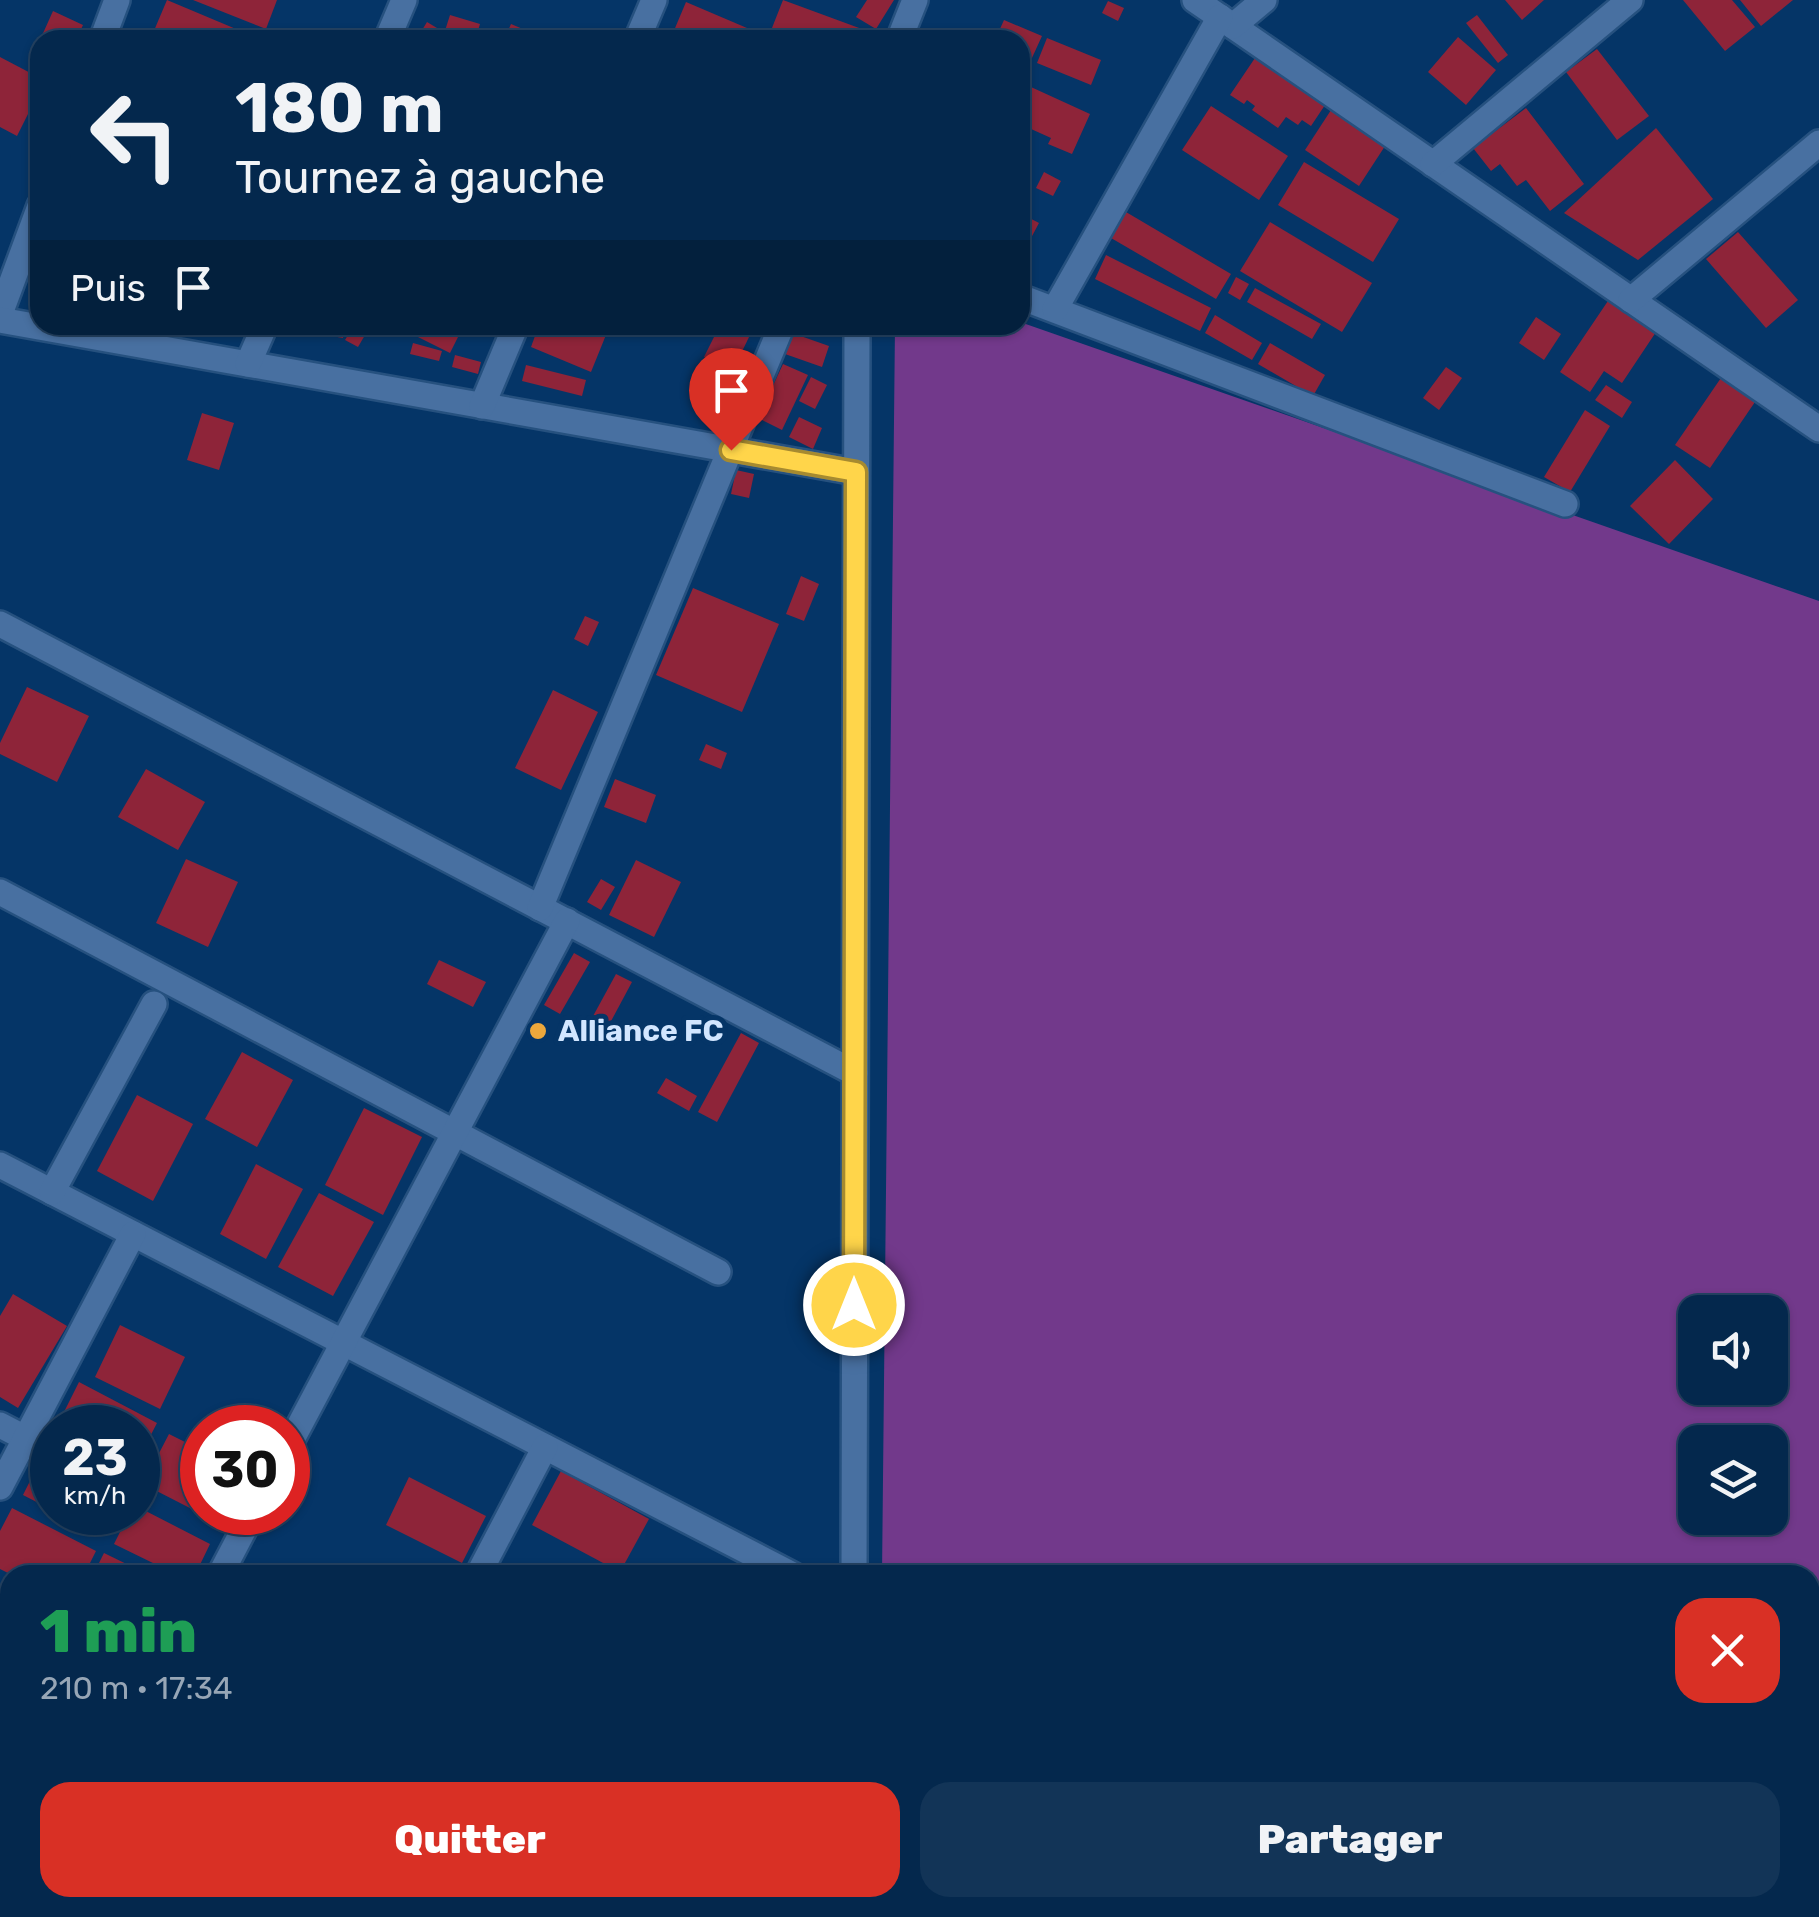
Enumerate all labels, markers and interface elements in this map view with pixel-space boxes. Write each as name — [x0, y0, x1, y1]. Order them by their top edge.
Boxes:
text: 180 m — [235, 67, 444, 150]
icon: left — [70, 70, 200, 200]
text: Tournez à gauche — [235, 151, 605, 204]
icon: arrive — [166, 260, 221, 315]
text: Puis — [70, 265, 146, 311]
pin — [689, 348, 774, 451]
icon: arrive — [704, 363, 759, 418]
place label: Alliance FC — [558, 1013, 724, 1049]
marker: Alliance FC — [527, 1020, 549, 1042]
position arrow — [802, 1253, 906, 1357]
map controls — [1678, 1295, 1788, 1535]
button: sound — [1678, 1295, 1788, 1405]
speed limit sign: 30 — [180, 1405, 310, 1535]
button: layers — [1678, 1425, 1788, 1535]
text: 23 — [62, 1428, 128, 1488]
text: km/h — [64, 1481, 126, 1510]
text: 1 min — [40, 1596, 197, 1667]
button: close — [1675, 1598, 1780, 1703]
text: 210 m · 17:34 — [40, 1669, 233, 1707]
button: Quitter — [40, 1782, 900, 1897]
button: Partager — [920, 1782, 1780, 1897]

